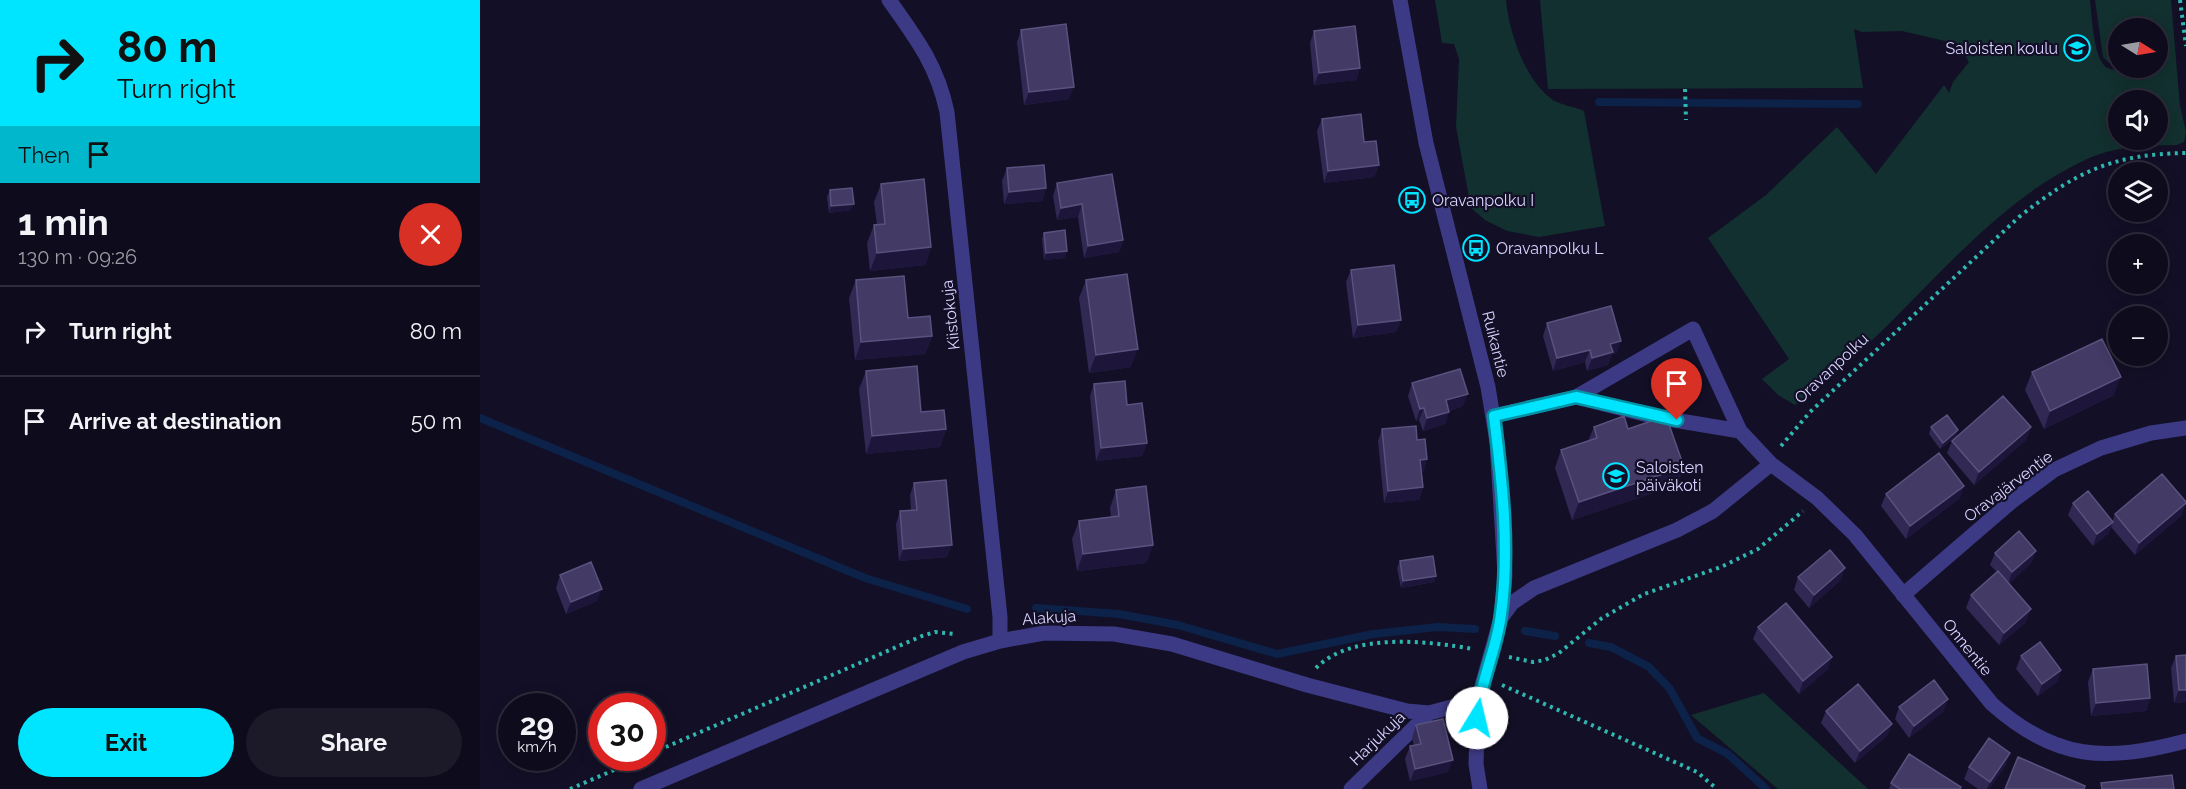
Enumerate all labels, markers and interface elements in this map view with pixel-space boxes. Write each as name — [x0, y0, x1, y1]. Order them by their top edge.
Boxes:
north arrow — [2108, 18, 2168, 78]
map controls — [2108, 18, 2168, 366]
text: 80 m — [117, 23, 217, 72]
icon: right — [18, 24, 96, 102]
school or university icon: Saloisten koulu — [2062, 33, 2092, 63]
place label: Saloisten koulu — [1946, 39, 2058, 58]
text: Turn right — [117, 73, 236, 104]
button: sound — [2108, 90, 2168, 150]
icon: arrive — [82, 138, 115, 171]
text: Then — [18, 142, 70, 168]
button: layers — [2108, 162, 2168, 222]
bus stop icon: Oravanpolku I — [1397, 185, 1427, 215]
place label: Oravanpolku I — [1432, 191, 1534, 210]
text: 1 min — [18, 201, 109, 243]
button: close — [399, 203, 462, 266]
bus stop icon: Oravanpolku L — [1461, 233, 1491, 263]
button: + — [2108, 234, 2168, 294]
place label: Oravanpolku L — [1496, 239, 1604, 258]
text: 130 m · 09:26 — [18, 245, 137, 269]
street label: Kiistokuja — [937, 279, 964, 351]
button: − — [2108, 306, 2168, 366]
street label: Ruikantie — [1478, 309, 1513, 379]
icon: right — [18, 315, 51, 348]
text: Turn right — [69, 318, 172, 344]
text: 80 m — [410, 318, 462, 344]
street label: Oravanpolku — [1790, 329, 1872, 407]
pin — [1651, 358, 1702, 420]
icon: arrive — [1660, 367, 1693, 400]
icon: arrive — [18, 405, 51, 438]
text: Arrive at destination — [69, 408, 282, 434]
text: 50 m — [411, 408, 462, 434]
street label: Oravajärventie — [1960, 447, 2056, 526]
place label: Saloisten päiväkoti — [1636, 458, 1703, 495]
school or university icon: Saloisten päiväkoti — [1601, 461, 1631, 491]
street label: Alakuja — [1021, 606, 1077, 629]
street label: Onnentie — [1939, 615, 1996, 680]
position arrow — [1445, 686, 1509, 750]
speed limit sign: 30 — [588, 693, 666, 771]
text: 29 — [520, 707, 554, 742]
street label: Harjukuja — [1346, 707, 1409, 769]
button: Exit — [18, 708, 234, 777]
button: Share — [246, 708, 462, 777]
text: km/h — [517, 738, 557, 756]

